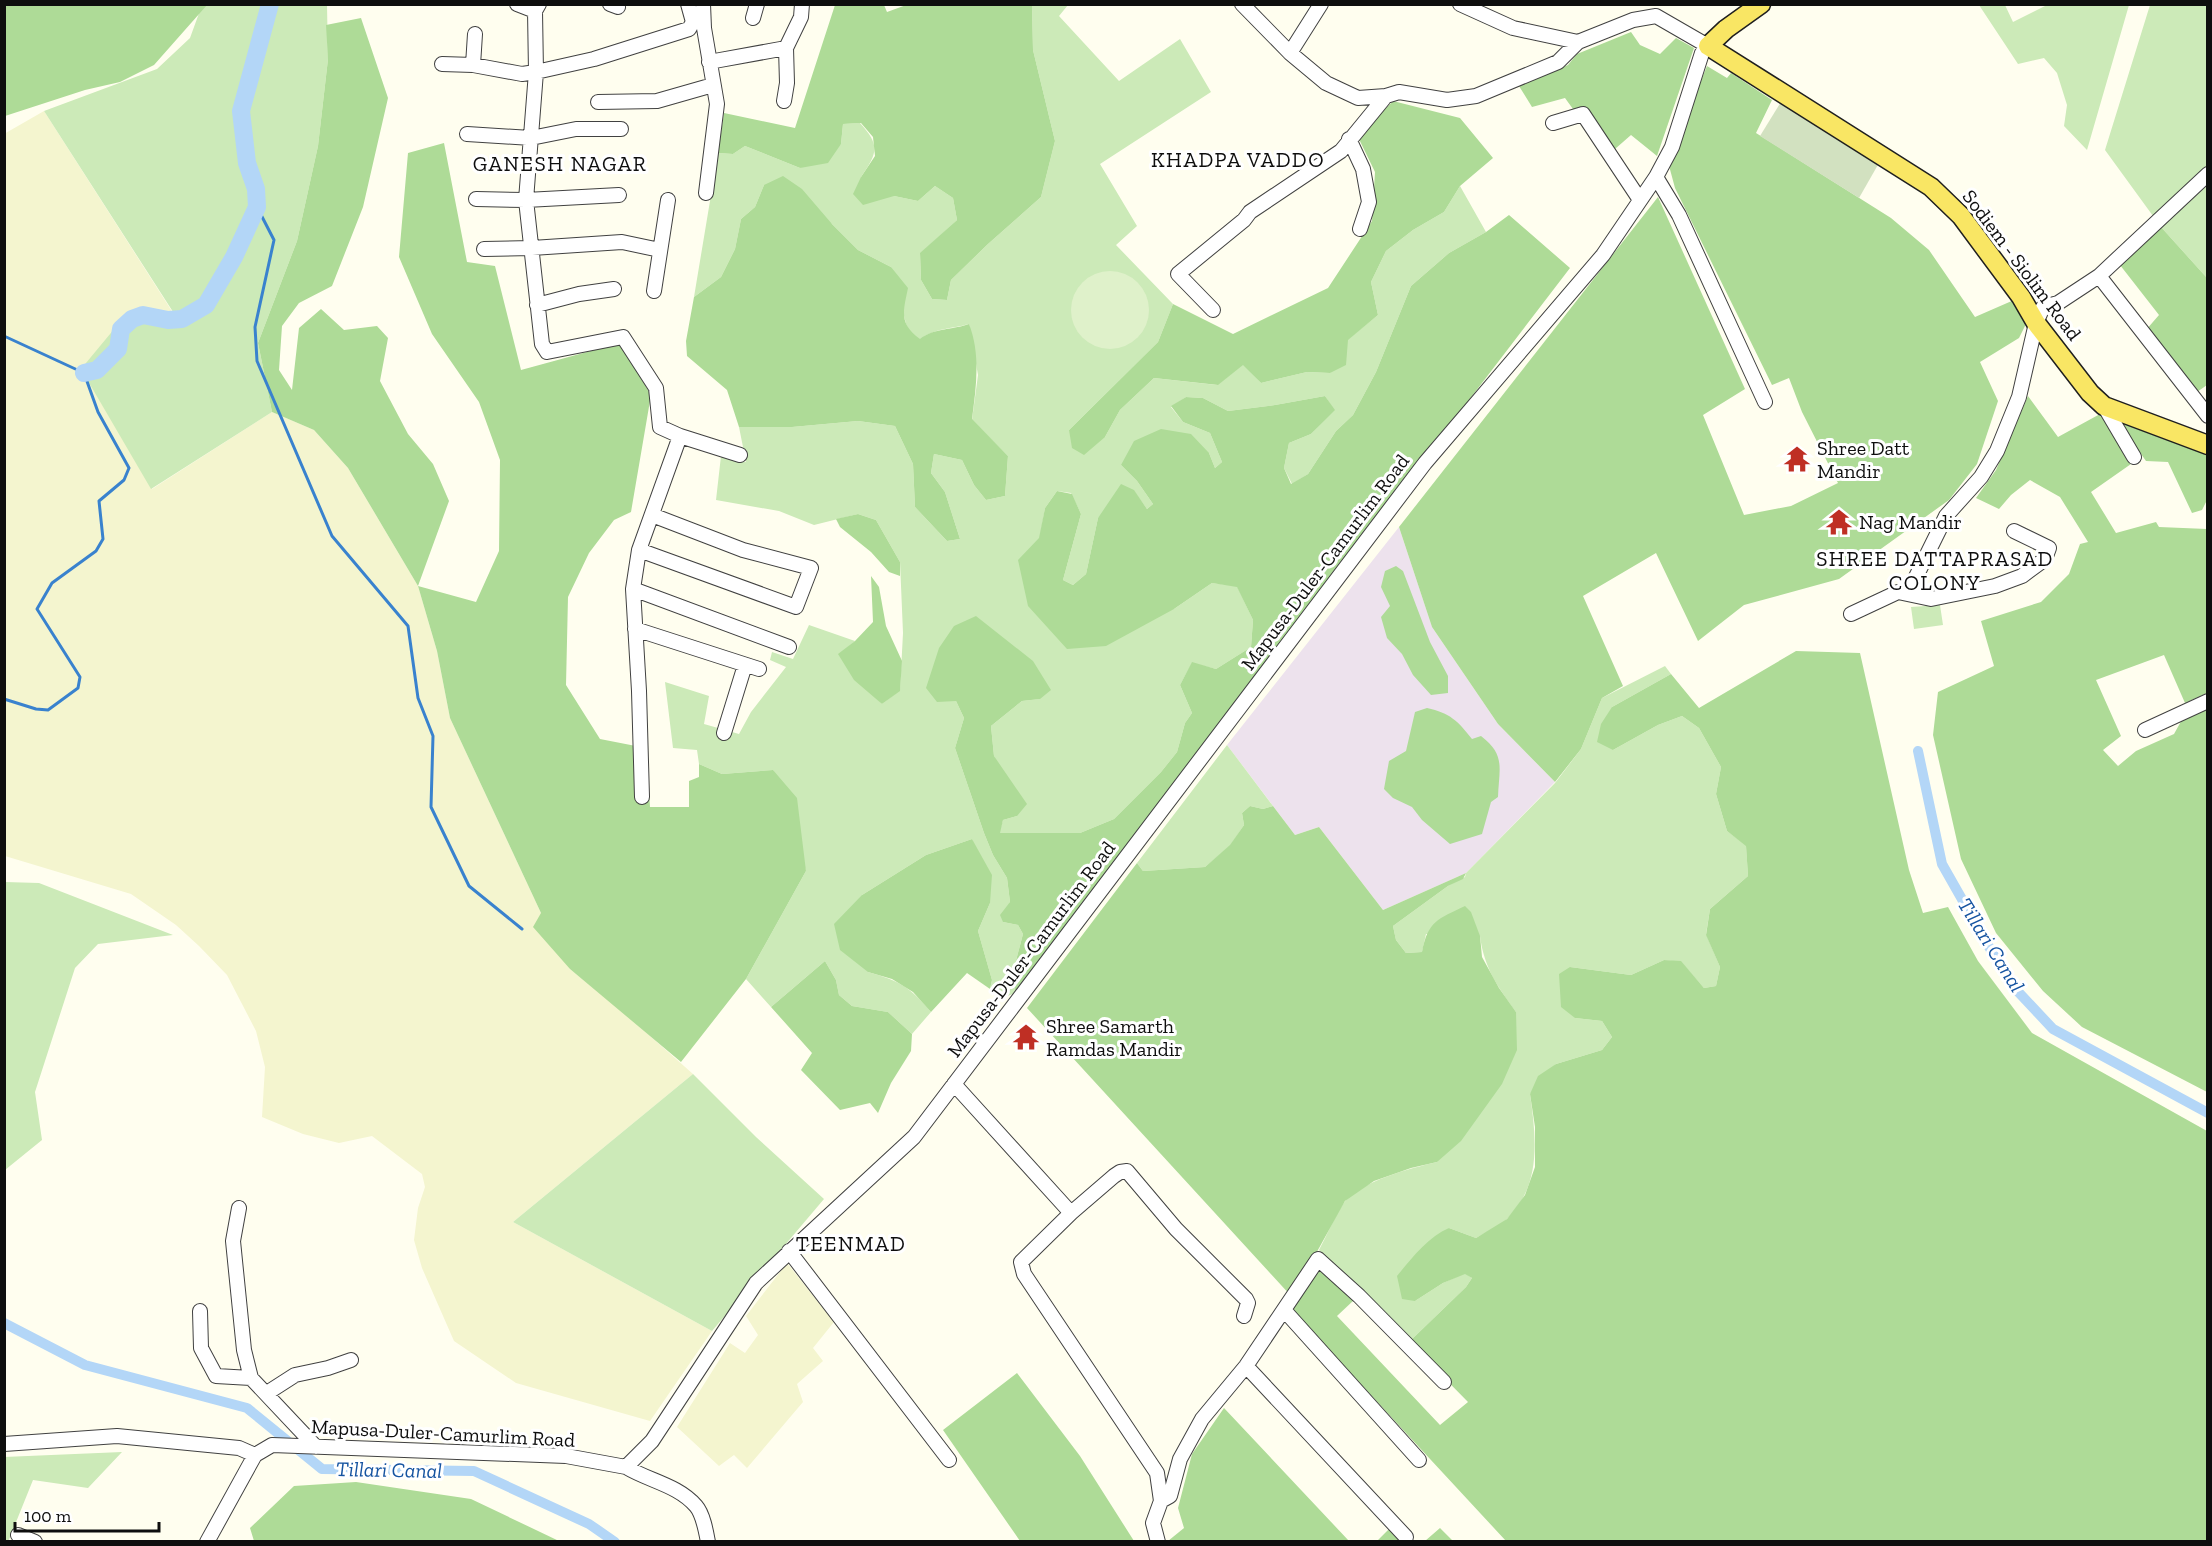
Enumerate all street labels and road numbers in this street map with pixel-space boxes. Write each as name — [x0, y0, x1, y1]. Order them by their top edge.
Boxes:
street label: Sodiem - Siolim Road — [1958, 185, 2086, 345]
street label: Mapusa-Duler-Camurlim Road — [1236, 449, 1414, 675]
street label: Mapusa-Duler-Camurlim Road — [942, 836, 1120, 1062]
street label: Mapusa-Duler-Camurlim Road — [310, 1414, 576, 1452]

